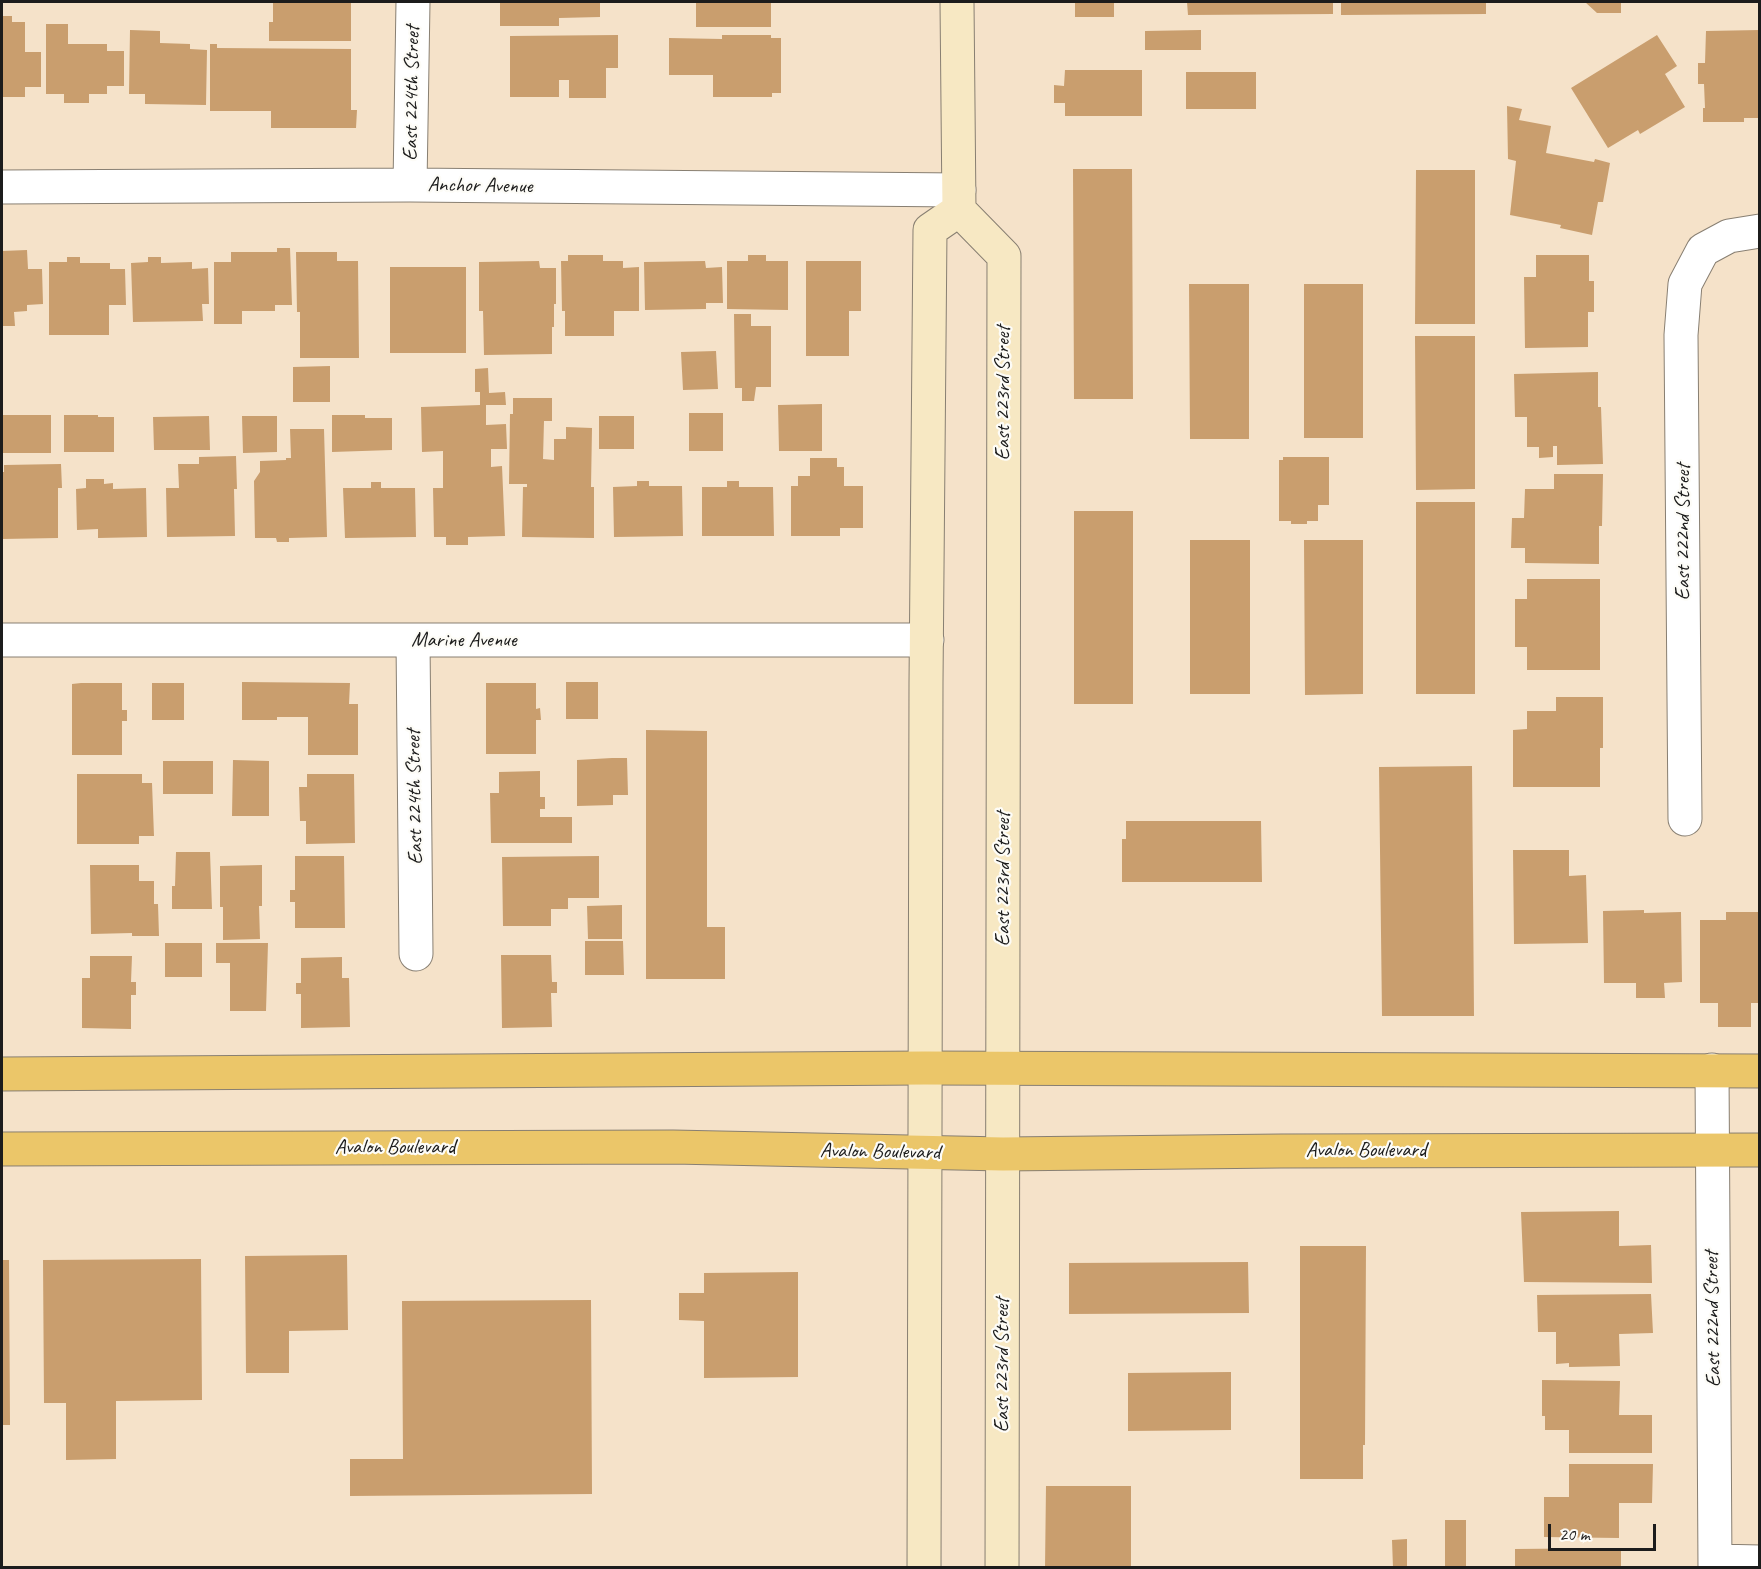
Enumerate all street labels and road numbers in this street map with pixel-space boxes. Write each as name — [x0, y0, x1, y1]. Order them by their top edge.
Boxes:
street label: East 224th Street — [398, 25, 426, 161]
street label: Anchor Avenue — [427, 172, 533, 200]
street label: East 223rd Street — [990, 326, 1016, 460]
street label: East 222nd Street — [1670, 464, 1696, 600]
street label: Marine Avenue — [411, 627, 517, 653]
street label: East 224th Street — [401, 729, 429, 865]
street label: East 223rd Street — [990, 812, 1016, 946]
street label: Avalon Boulevard — [335, 1134, 455, 1160]
street label: Avalon Boulevard — [1306, 1137, 1426, 1163]
street label: Avalon Boulevard — [820, 1138, 940, 1166]
street label: East 222nd Street — [1699, 1251, 1727, 1387]
street label: East 223rd Street — [989, 1298, 1015, 1432]

